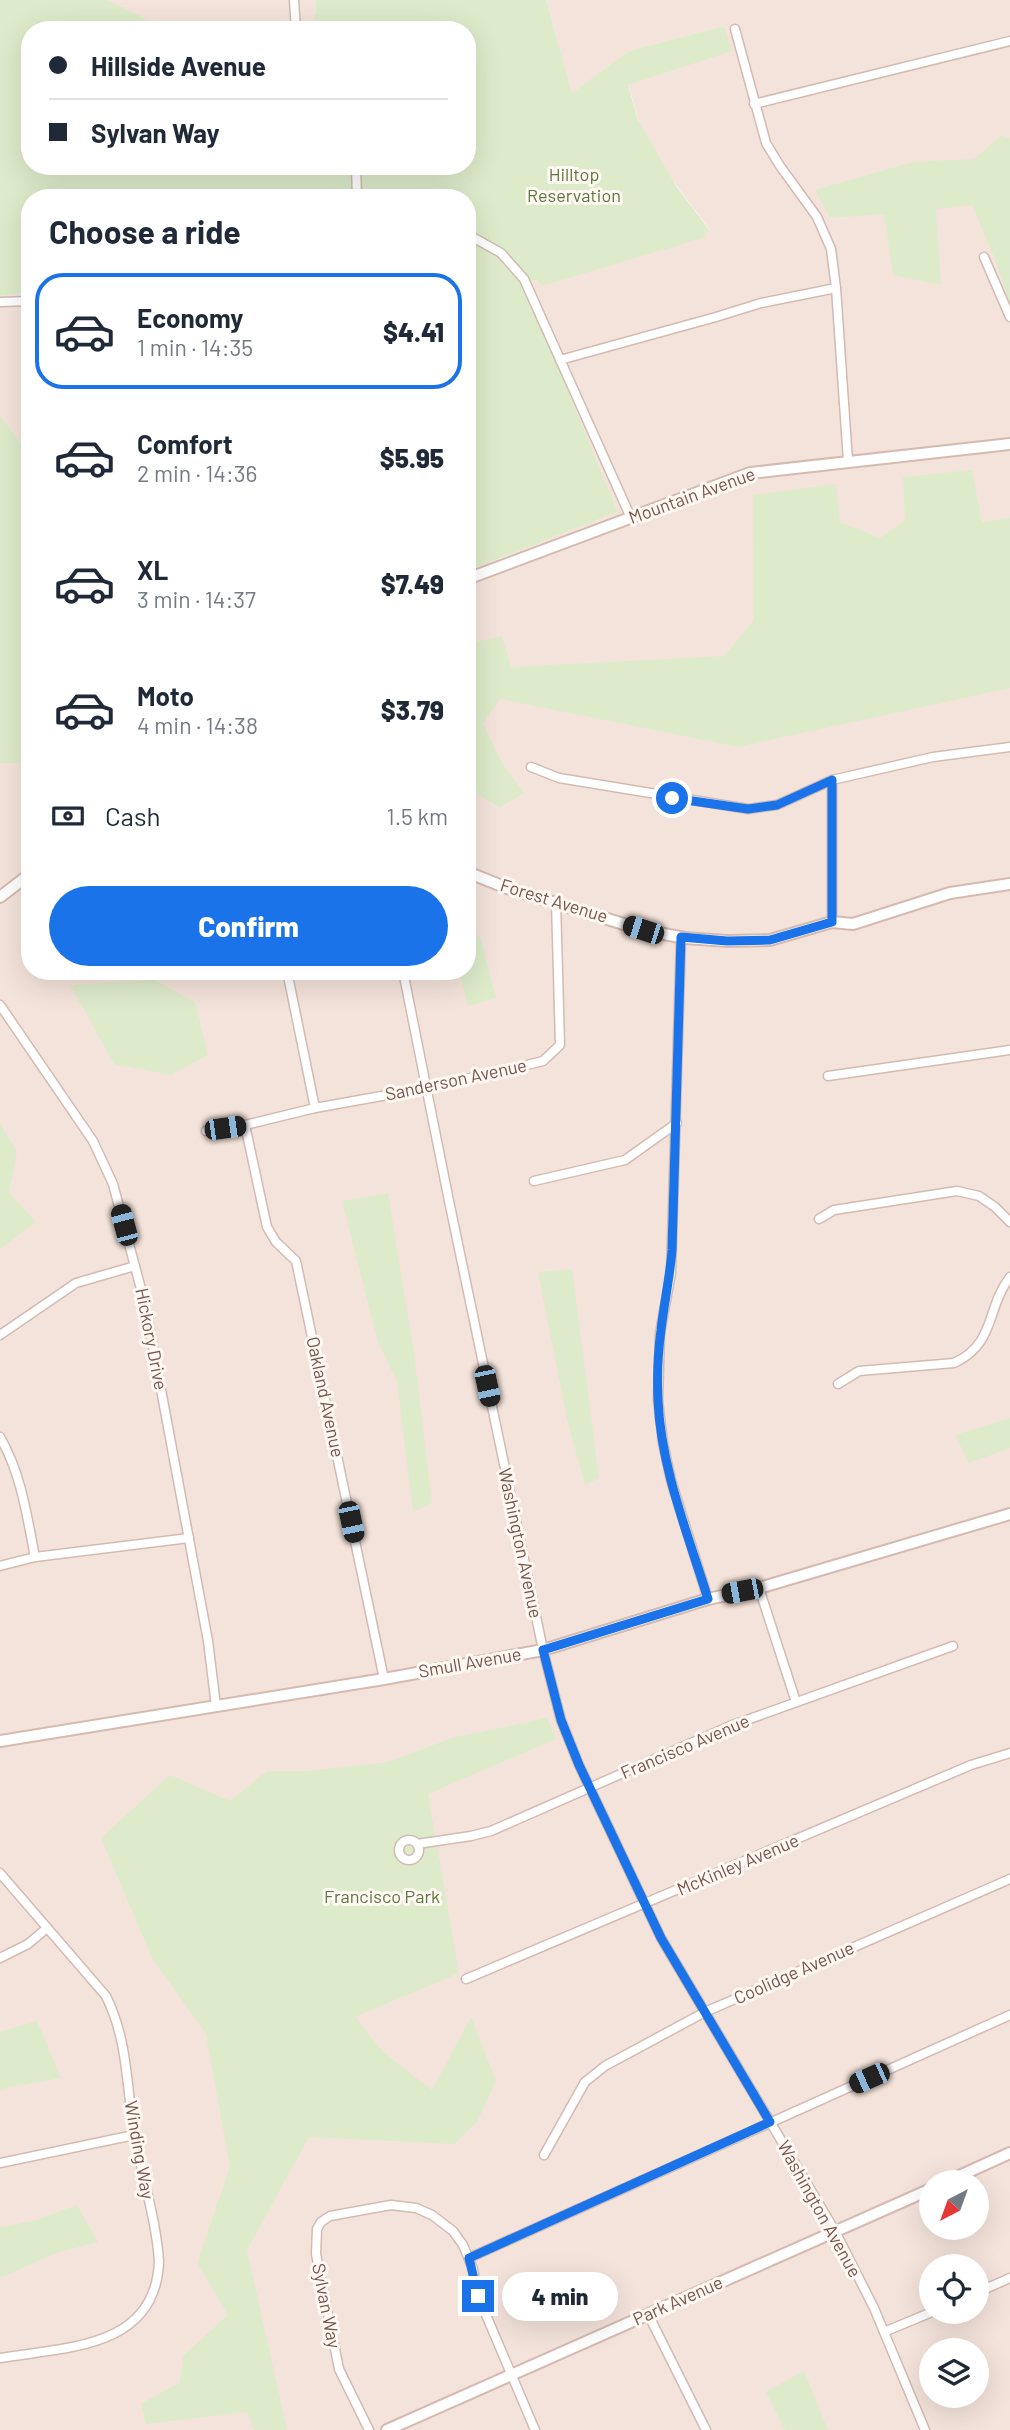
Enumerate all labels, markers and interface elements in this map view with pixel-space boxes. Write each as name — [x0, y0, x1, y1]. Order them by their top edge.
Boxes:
text: Hillside Avenue — [91, 50, 266, 81]
text: Sylvan Way — [91, 117, 220, 148]
park label: Hilltop Reservation — [527, 163, 621, 206]
text: Choose a ride — [49, 212, 241, 250]
icon: car — [53, 300, 116, 363]
text: Economy — [137, 302, 243, 333]
text: $4.41 — [383, 316, 444, 347]
text: 1 min · 14:35 — [137, 333, 253, 361]
icon: car — [53, 426, 116, 489]
text: Comfort — [137, 428, 233, 459]
text: $5.95 — [380, 442, 444, 473]
text: 2 min · 14:36 — [137, 459, 257, 487]
street label: Mountain Avenue — [625, 462, 758, 528]
icon: car — [53, 552, 116, 615]
text: XL — [137, 554, 168, 585]
text: $7.49 — [381, 568, 444, 599]
text: 3 min · 14:37 — [137, 585, 256, 613]
icon: car — [53, 678, 116, 741]
text: Moto — [137, 680, 194, 711]
text: $3.79 — [381, 694, 444, 725]
text: 4 min · 14:38 — [137, 711, 258, 739]
route start — [656, 782, 688, 814]
icon: cash — [49, 797, 87, 835]
text: Cash — [105, 800, 160, 831]
text: 1.5 km — [387, 802, 448, 830]
street label: Forest Avenue — [498, 873, 611, 927]
button: Confirm — [49, 886, 448, 966]
car — [620, 914, 667, 946]
street label: Sanderson Avenue — [383, 1053, 529, 1105]
car — [203, 1115, 248, 1141]
car — [109, 1202, 140, 1248]
street label: Hickory Drive — [131, 1286, 173, 1392]
street label: Oakland Avenue — [302, 1334, 350, 1459]
car — [473, 1363, 502, 1409]
street label: Washington Avenue — [494, 1466, 548, 1620]
car — [337, 1499, 366, 1545]
car — [720, 1577, 765, 1605]
street label: Smull Avenue — [417, 1642, 523, 1682]
street label: Francisco Avenue — [617, 1709, 752, 1783]
street label: McKinley Avenue — [673, 1829, 802, 1900]
park label: Francisco Park — [324, 1885, 440, 1907]
street label: Coolidge Avenue — [730, 1936, 857, 2008]
car — [846, 2060, 893, 2096]
street label: Winding Way — [120, 2099, 159, 2201]
street label: Washington Avenue — [773, 2136, 867, 2281]
north arrow — [919, 2170, 989, 2240]
map controls — [919, 2170, 989, 2408]
button: locate — [919, 2254, 989, 2324]
street label: Sylvan Way — [308, 2261, 346, 2350]
street label: Park Avenue — [629, 2270, 726, 2330]
callout: 4 min — [503, 2272, 618, 2320]
route end — [462, 2280, 494, 2312]
text: 4 min — [532, 2282, 588, 2310]
button: layers — [919, 2338, 989, 2408]

